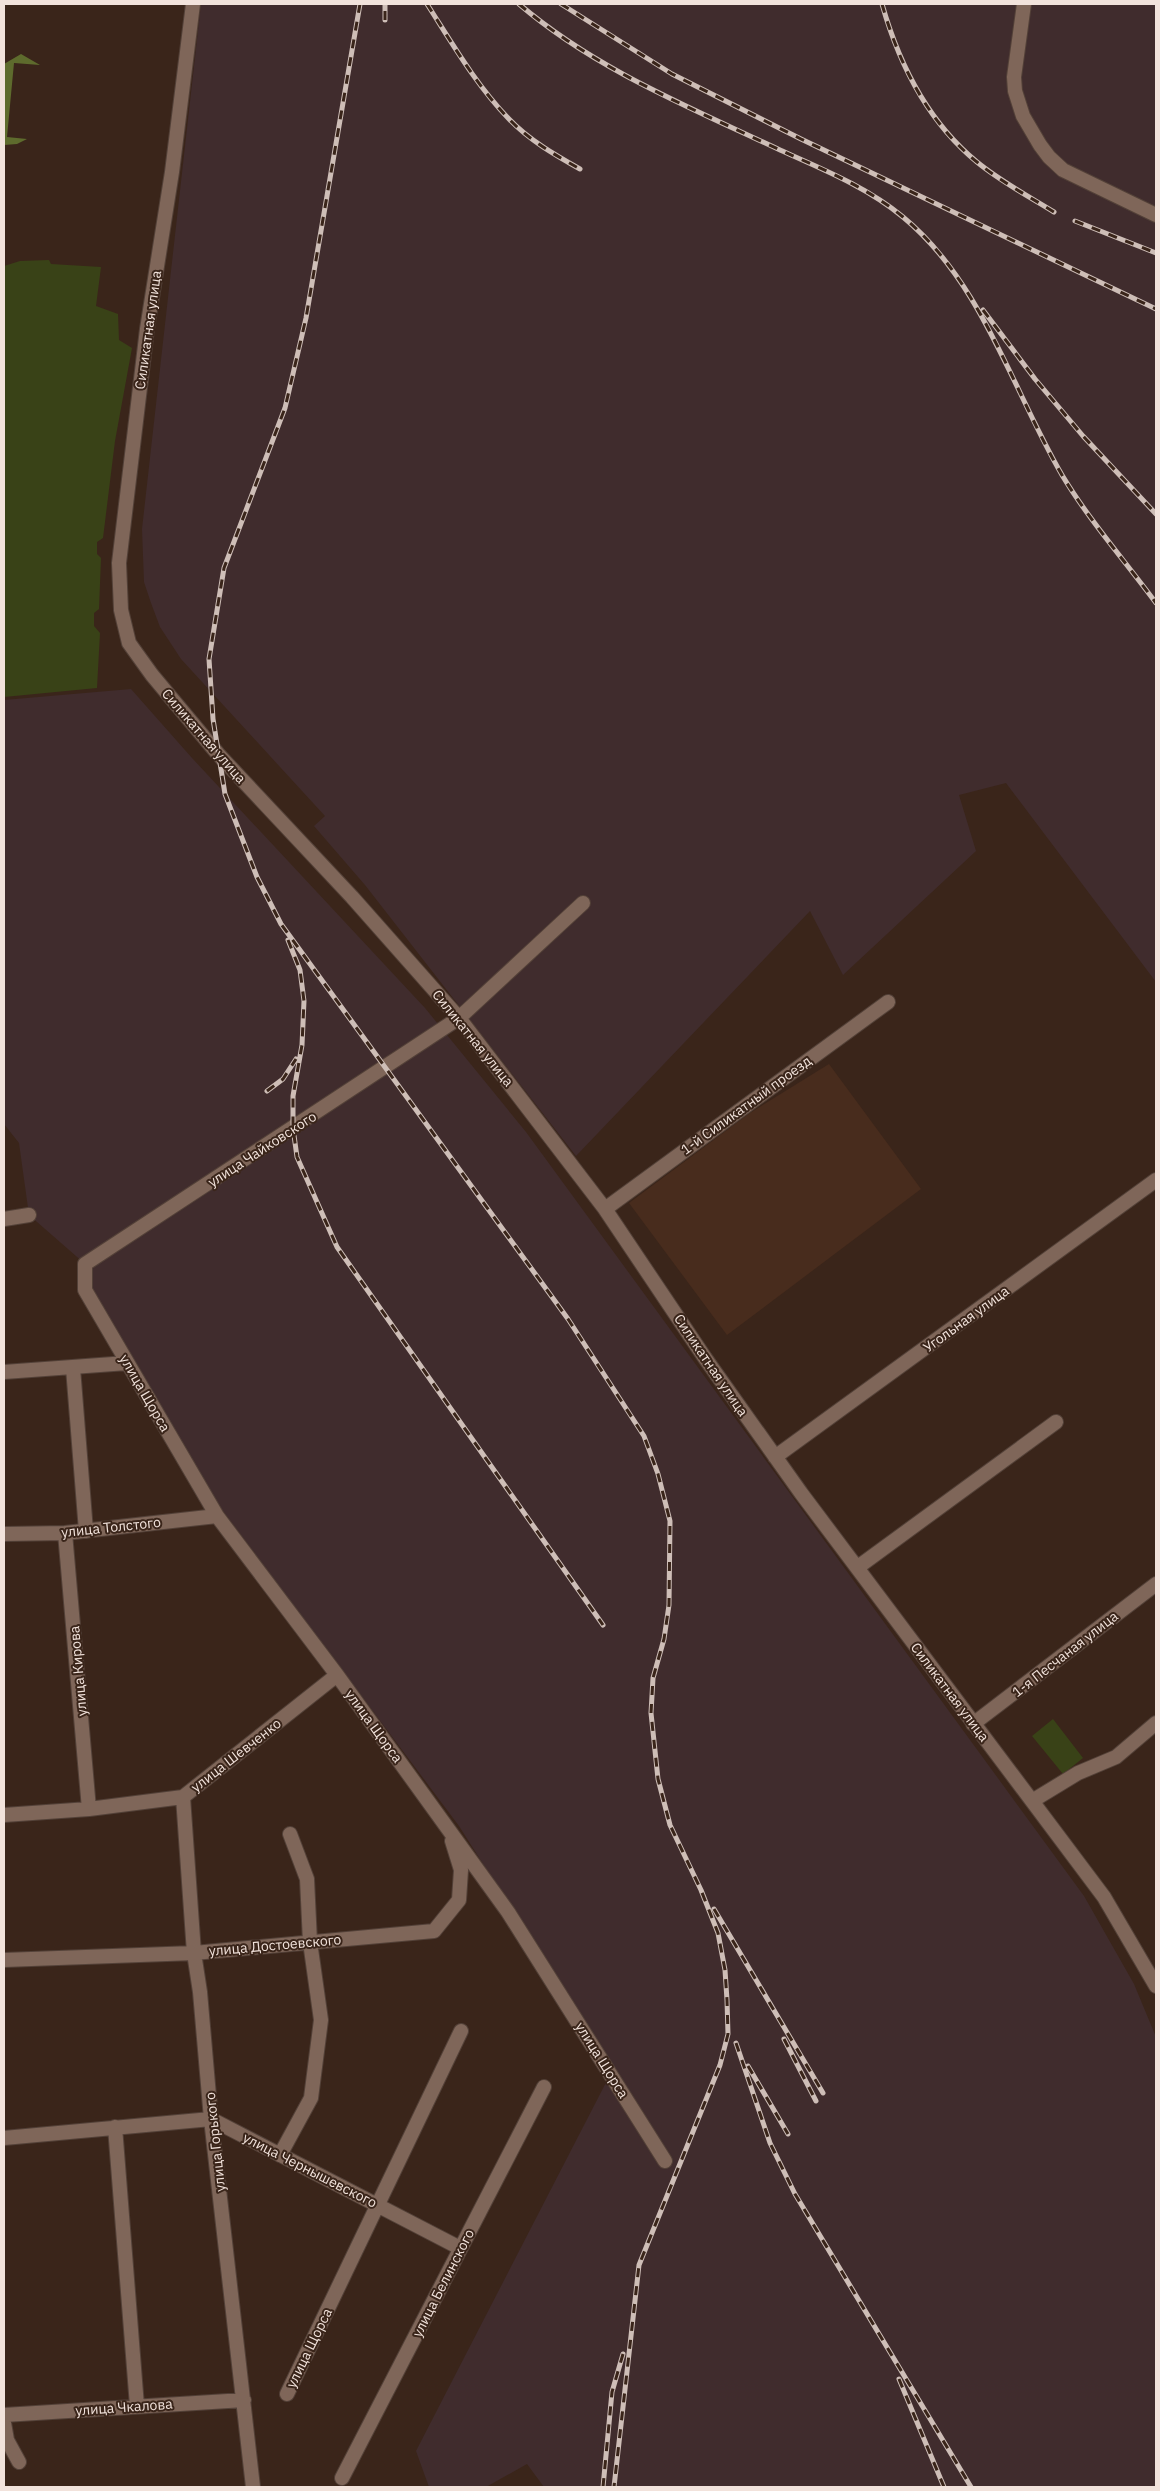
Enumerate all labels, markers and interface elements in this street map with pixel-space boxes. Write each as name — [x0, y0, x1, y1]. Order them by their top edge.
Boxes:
street label: Силикатная улица — [131, 269, 165, 391]
street label: Силикатная улица — [158, 685, 250, 787]
street label: Силикатная улица — [428, 986, 518, 1091]
street label: 1-й Силикатный проезд — [677, 1052, 815, 1158]
street label: улица Чайковского — [204, 1107, 320, 1191]
street label: Угольная улица — [919, 1281, 1013, 1356]
street label: Силикатная улица — [670, 1310, 752, 1420]
street label: улица Щорса — [116, 1351, 175, 1435]
street label: улица Толстого — [60, 1513, 162, 1541]
street label: 1-я Песчаная улица — [1008, 1607, 1122, 1701]
street label: улица Кирова — [65, 1625, 91, 1717]
street label: Силикатная улица — [907, 1639, 994, 1746]
street label: улица Щорса — [341, 1686, 407, 1767]
street label: улица Шевченко — [187, 1714, 285, 1796]
street label: улица Достоевского — [208, 1930, 342, 1960]
street label: улица Щорса — [571, 2019, 633, 2102]
street label: улица Горького — [201, 2091, 229, 2193]
street label: улица Чернышевского — [240, 2128, 380, 2212]
street label: улица Белинского — [408, 2226, 478, 2340]
street label: улица Щорса — [282, 2305, 336, 2391]
street label: улица Чкалова — [75, 2395, 174, 2419]

